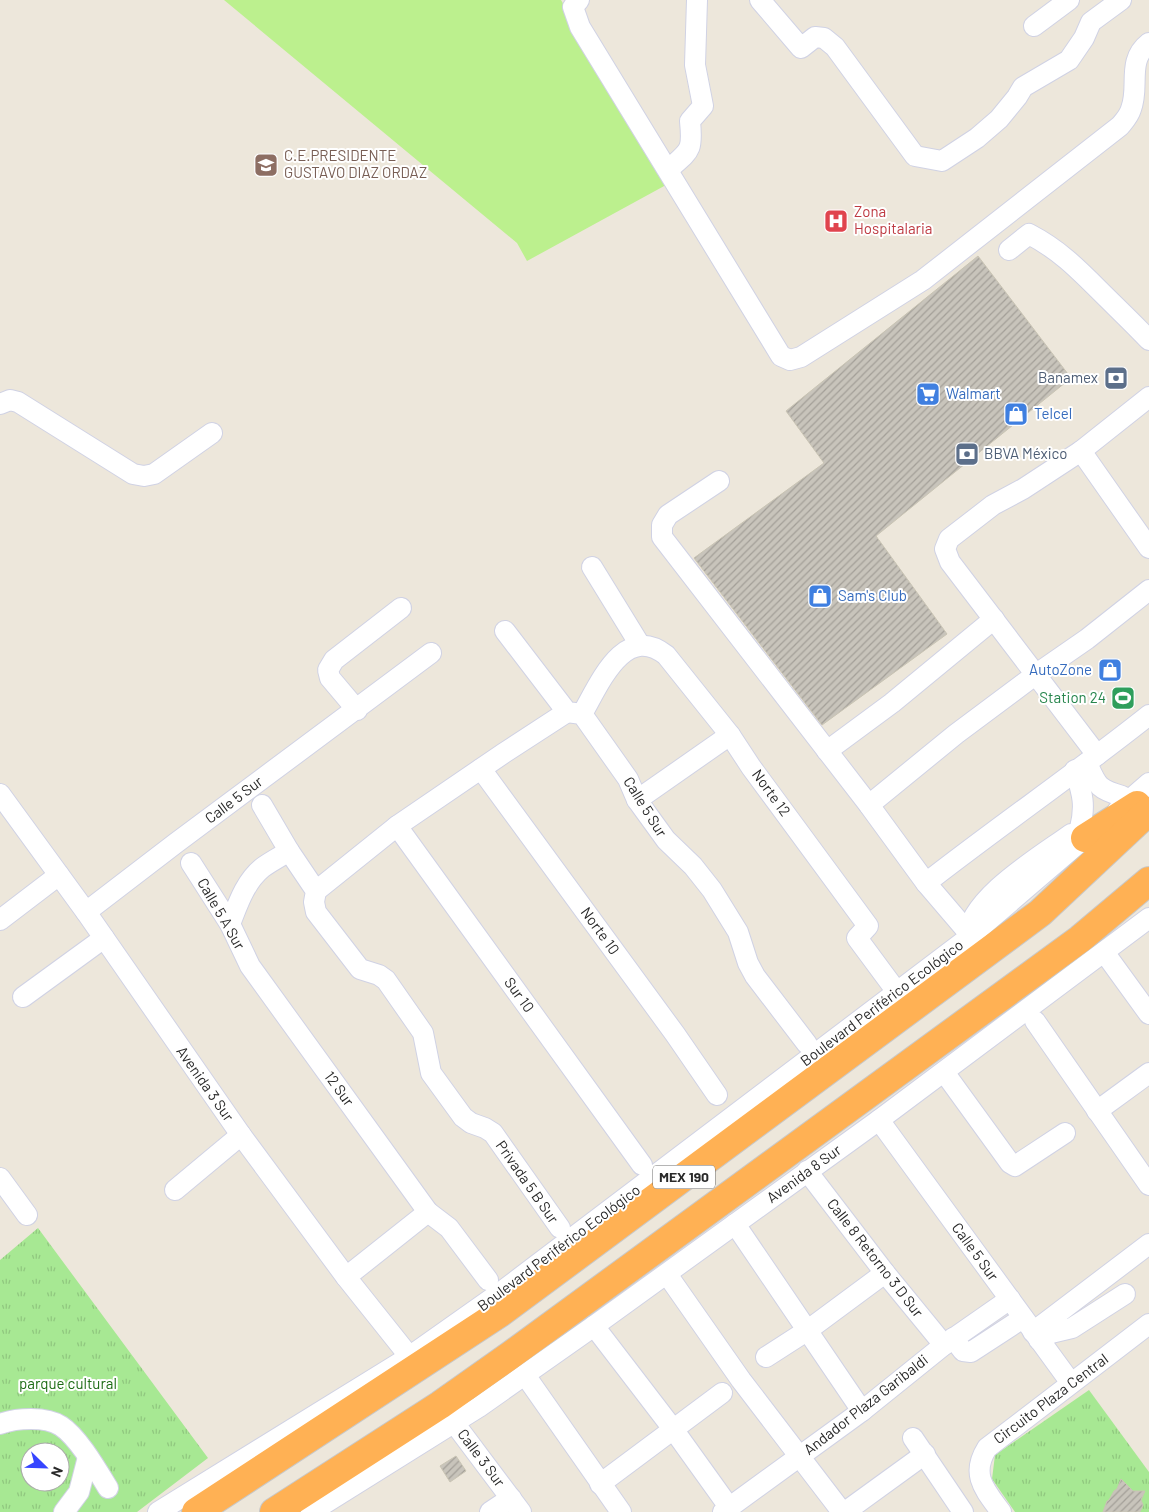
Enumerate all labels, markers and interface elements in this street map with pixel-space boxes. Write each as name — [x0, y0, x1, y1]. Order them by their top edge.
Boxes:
place label: C.E.PRESIDENTE GUSTAVO DIAZ ORDAZ — [284, 146, 427, 181]
school or university icon: C.E.PRESIDENTE GUSTAVO DIAZ ORDAZ — [253, 152, 279, 178]
place label: Zona Hospitalaria — [854, 202, 933, 237]
hospital icon: Zona Hospitalaria — [823, 208, 849, 234]
bank icon: Banamex — [1103, 365, 1129, 391]
place label: Banamex — [1038, 368, 1098, 386]
supermarket icon: Walmart — [915, 381, 941, 407]
place label: Walmart — [946, 384, 1001, 402]
shop icon: Telcel — [1003, 401, 1029, 427]
place label: Telcel — [1034, 404, 1072, 422]
bank icon: BBVA México — [954, 441, 980, 467]
place label: BBVA México — [984, 444, 1067, 462]
shop icon: Sam's Club — [807, 583, 833, 609]
place label: Sam's Club — [838, 586, 907, 604]
shop icon: AutoZone — [1097, 657, 1123, 683]
place label: AutoZone — [1029, 660, 1092, 678]
sports icon: Station 24 — [1110, 685, 1136, 711]
place label: Station 24 — [1039, 688, 1106, 706]
street label: Norte 12 — [749, 765, 795, 819]
street label: Calle 5 Sur — [201, 771, 266, 827]
street label: Calle 5 Sur — [620, 773, 672, 840]
street label: Calle 5 A Sur — [194, 875, 250, 953]
street label: Norte 10 — [578, 903, 624, 958]
street label: Boulevard Periférico Ecológico — [796, 935, 966, 1069]
street label: Sur 10 — [501, 973, 539, 1015]
street label: Avenida 3 Sur — [173, 1043, 239, 1125]
street label: 12 Sur — [321, 1068, 359, 1110]
street label: Privada 5 B Sur — [493, 1137, 563, 1227]
street label: Avenida 8 Sur — [763, 1140, 844, 1206]
road number: MEX 190 — [653, 1166, 715, 1188]
street label: Boulevard Periférico Ecológico — [473, 1180, 643, 1314]
street label: Calle 8 Retorno 3 D Sur — [824, 1194, 928, 1321]
street label: Calle 5 Sur — [949, 1219, 1003, 1284]
street label: Circuito Plaza Central — [990, 1349, 1111, 1447]
street label: Andador Plaza Garibaldi — [800, 1350, 931, 1458]
park label: parque cultural — [19, 1374, 117, 1392]
street label: Calle 3 Sur — [454, 1425, 510, 1490]
north arrow — [20, 1442, 70, 1492]
text: N — [48, 1465, 67, 1480]

